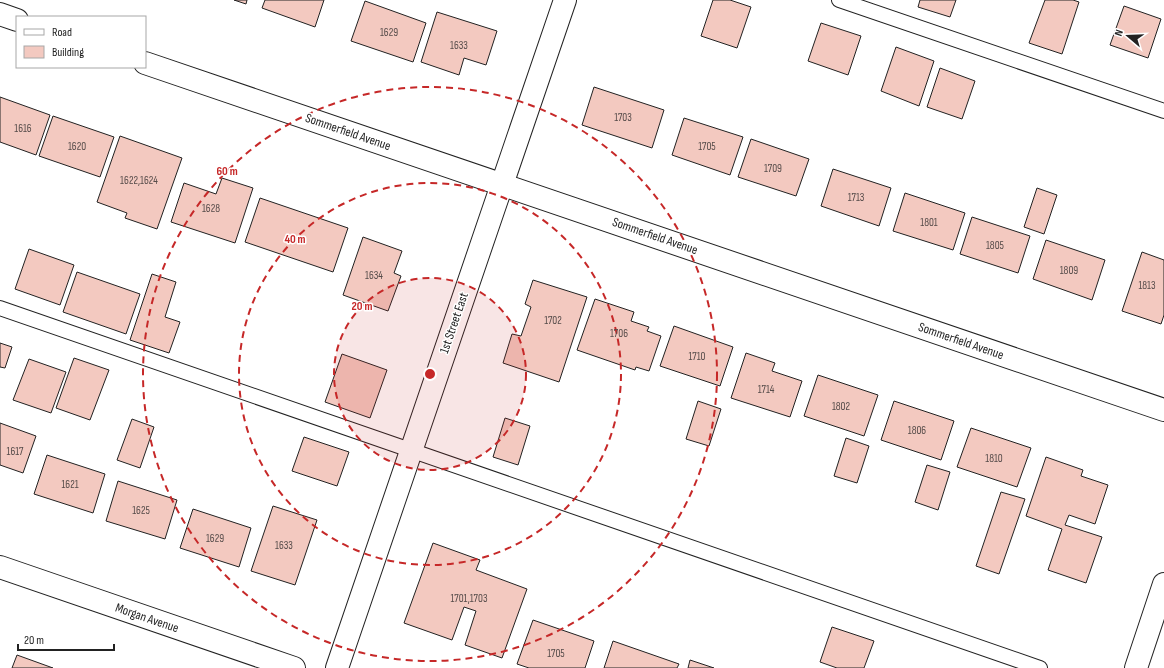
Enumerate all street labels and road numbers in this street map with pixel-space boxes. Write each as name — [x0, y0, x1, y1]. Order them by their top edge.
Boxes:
street label: Sommerfield Avenue — [303, 110, 393, 154]
street label: Sommerfield Avenue — [610, 214, 700, 258]
street label: 1st Street East — [436, 290, 472, 356]
street label: Sommerfield Avenue — [916, 319, 1006, 363]
street label: Morgan Avenue — [113, 600, 181, 636]

